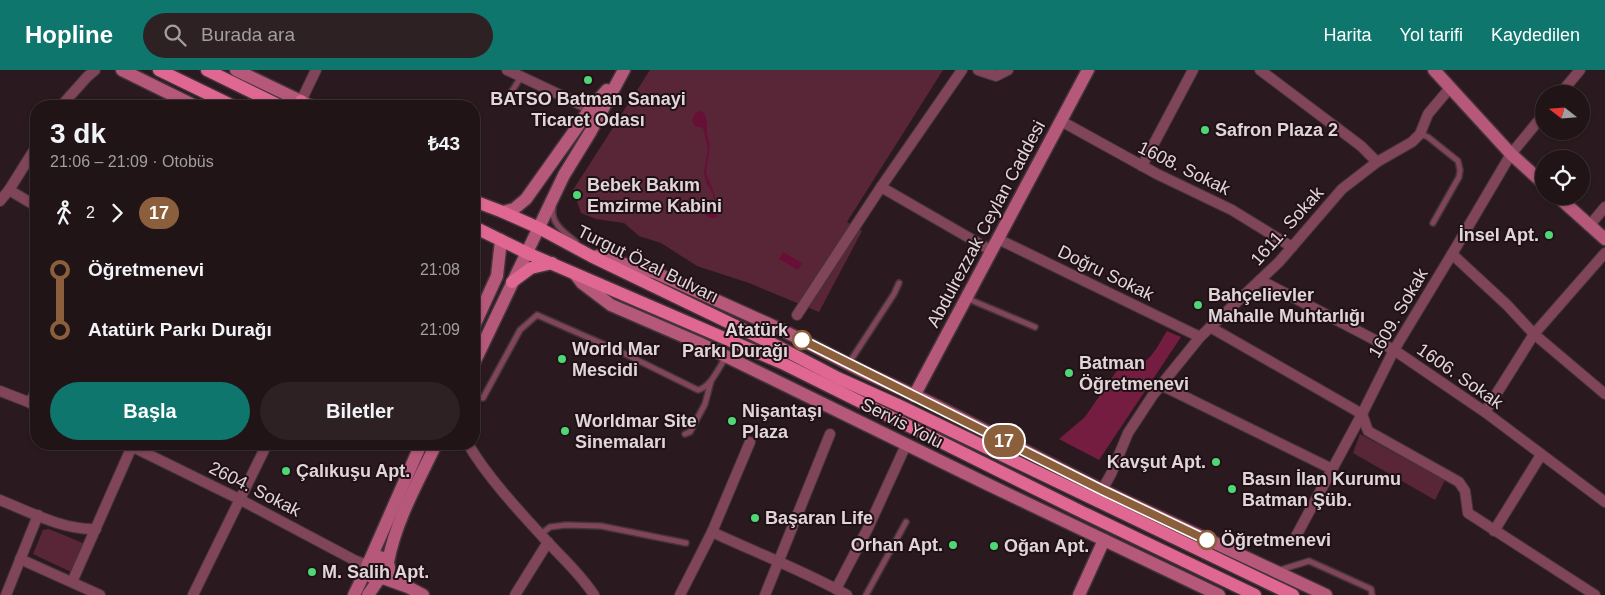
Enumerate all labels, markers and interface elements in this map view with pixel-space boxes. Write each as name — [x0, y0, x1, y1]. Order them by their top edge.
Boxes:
search box — [143, 13, 493, 58]
text: Hopline — [25, 21, 113, 48]
icon: search — [161, 21, 189, 49]
text: Burada ara — [201, 24, 295, 45]
text: Harita — [1324, 25, 1372, 45]
text: Yol tarifi — [1400, 25, 1463, 45]
text: Kaydedilen — [1491, 25, 1580, 45]
marker: BATSO Batman Sanayi Ticaret Odası — [582, 74, 594, 86]
north arrow — [1535, 85, 1590, 140]
map controls — [1535, 85, 1590, 205]
place label: BATSO Batman Sanayi Ticaret Odası — [490, 89, 686, 130]
street label: Abdulrezzak Ceylan Caddesi — [923, 117, 1049, 331]
text: 3 dk — [50, 118, 106, 149]
place label: Safron Plaza 2 — [1215, 120, 1338, 140]
marker: Safron Plaza 2 — [1199, 124, 1211, 136]
text: ₺43 — [428, 133, 460, 154]
street label: 1608. Sokak — [1135, 137, 1234, 199]
button: locate — [1535, 150, 1590, 205]
text: 21:06 – 21:09 · Otobüs — [50, 153, 214, 170]
place label: Bebek Bakım Emzirme Kabini — [587, 175, 722, 216]
street label: 1611. Sokak — [1247, 182, 1328, 269]
marker: Bebek Bakım Emzirme Kabini — [571, 189, 583, 201]
icon: walk — [50, 199, 78, 227]
icon: forward — [103, 199, 131, 227]
text: 17 — [149, 203, 169, 223]
text: 2 — [86, 204, 95, 221]
street label: Turgut Özal Bulvarı — [574, 221, 722, 307]
place label: İnsel Apt. — [1459, 225, 1539, 245]
marker: İnsel Apt. — [1543, 229, 1555, 241]
street label: Doğru Sokak — [1055, 241, 1158, 305]
text: Öğretmenevi — [88, 259, 204, 280]
text: 21:08 — [420, 261, 460, 278]
street label: 1609. Sokak — [1364, 264, 1432, 361]
place label: Bahçelievler Mahalle Muhtarlığı — [1208, 285, 1365, 326]
marker: Bahçelievler Mahalle Muhtarlığı — [1192, 299, 1204, 311]
text: Atatürk Parkı Durağı — [88, 319, 272, 340]
place label: Atatürk Parkı Durağı — [682, 320, 789, 361]
text: 21:09 — [420, 321, 460, 338]
marker: Atatürk Parkı Durağı — [792, 330, 812, 350]
place label: World Mar Mescidi — [572, 339, 660, 380]
street label: 1606. Sokak — [1413, 339, 1508, 413]
marker: World Mar Mescidi — [556, 353, 568, 365]
place label: Batman Öğretmenevi — [1079, 353, 1189, 394]
marker: Batman Öğretmenevi — [1063, 367, 1075, 379]
button: Başla — [50, 382, 250, 440]
button: Biletler — [260, 382, 460, 440]
street label: Servis Yolu — [858, 394, 946, 452]
place label: Nişantaşı Plaza — [742, 401, 822, 442]
place label: Worldmar Site Sinemaları — [575, 411, 697, 452]
marker: Nişantaşı Plaza — [726, 415, 738, 427]
marker: Worldmar Site Sinemaları — [559, 425, 571, 437]
line badge: 17 — [982, 425, 1026, 457]
text: 17 — [994, 431, 1014, 451]
place label: Kavşut Apt. — [1107, 452, 1206, 472]
marker: Kavşut Apt. — [1210, 456, 1222, 468]
street label: 2604. Sokak — [206, 457, 305, 521]
place label: Çalıkuşu Apt. — [296, 461, 410, 481]
marker: Çalıkuşu Apt. — [280, 465, 292, 477]
place label: Basın İlan Kurumu Batman Şüb. — [1242, 469, 1401, 510]
marker: Basın İlan Kurumu Batman Şüb. — [1226, 483, 1238, 495]
place label: Başaran Life — [765, 508, 873, 528]
marker: Başaran Life — [749, 512, 761, 524]
marker: Öğretmenevi — [1197, 530, 1217, 550]
place label: Öğretmenevi — [1221, 530, 1331, 550]
place label: Orhan Apt. — [851, 535, 943, 555]
place label: Oğan Apt. — [1004, 536, 1089, 556]
marker: Orhan Apt. — [947, 539, 959, 551]
marker: Oğan Apt. — [988, 540, 1000, 552]
place label: M. Salih Apt. — [322, 562, 429, 582]
marker: M. Salih Apt. — [306, 566, 318, 578]

